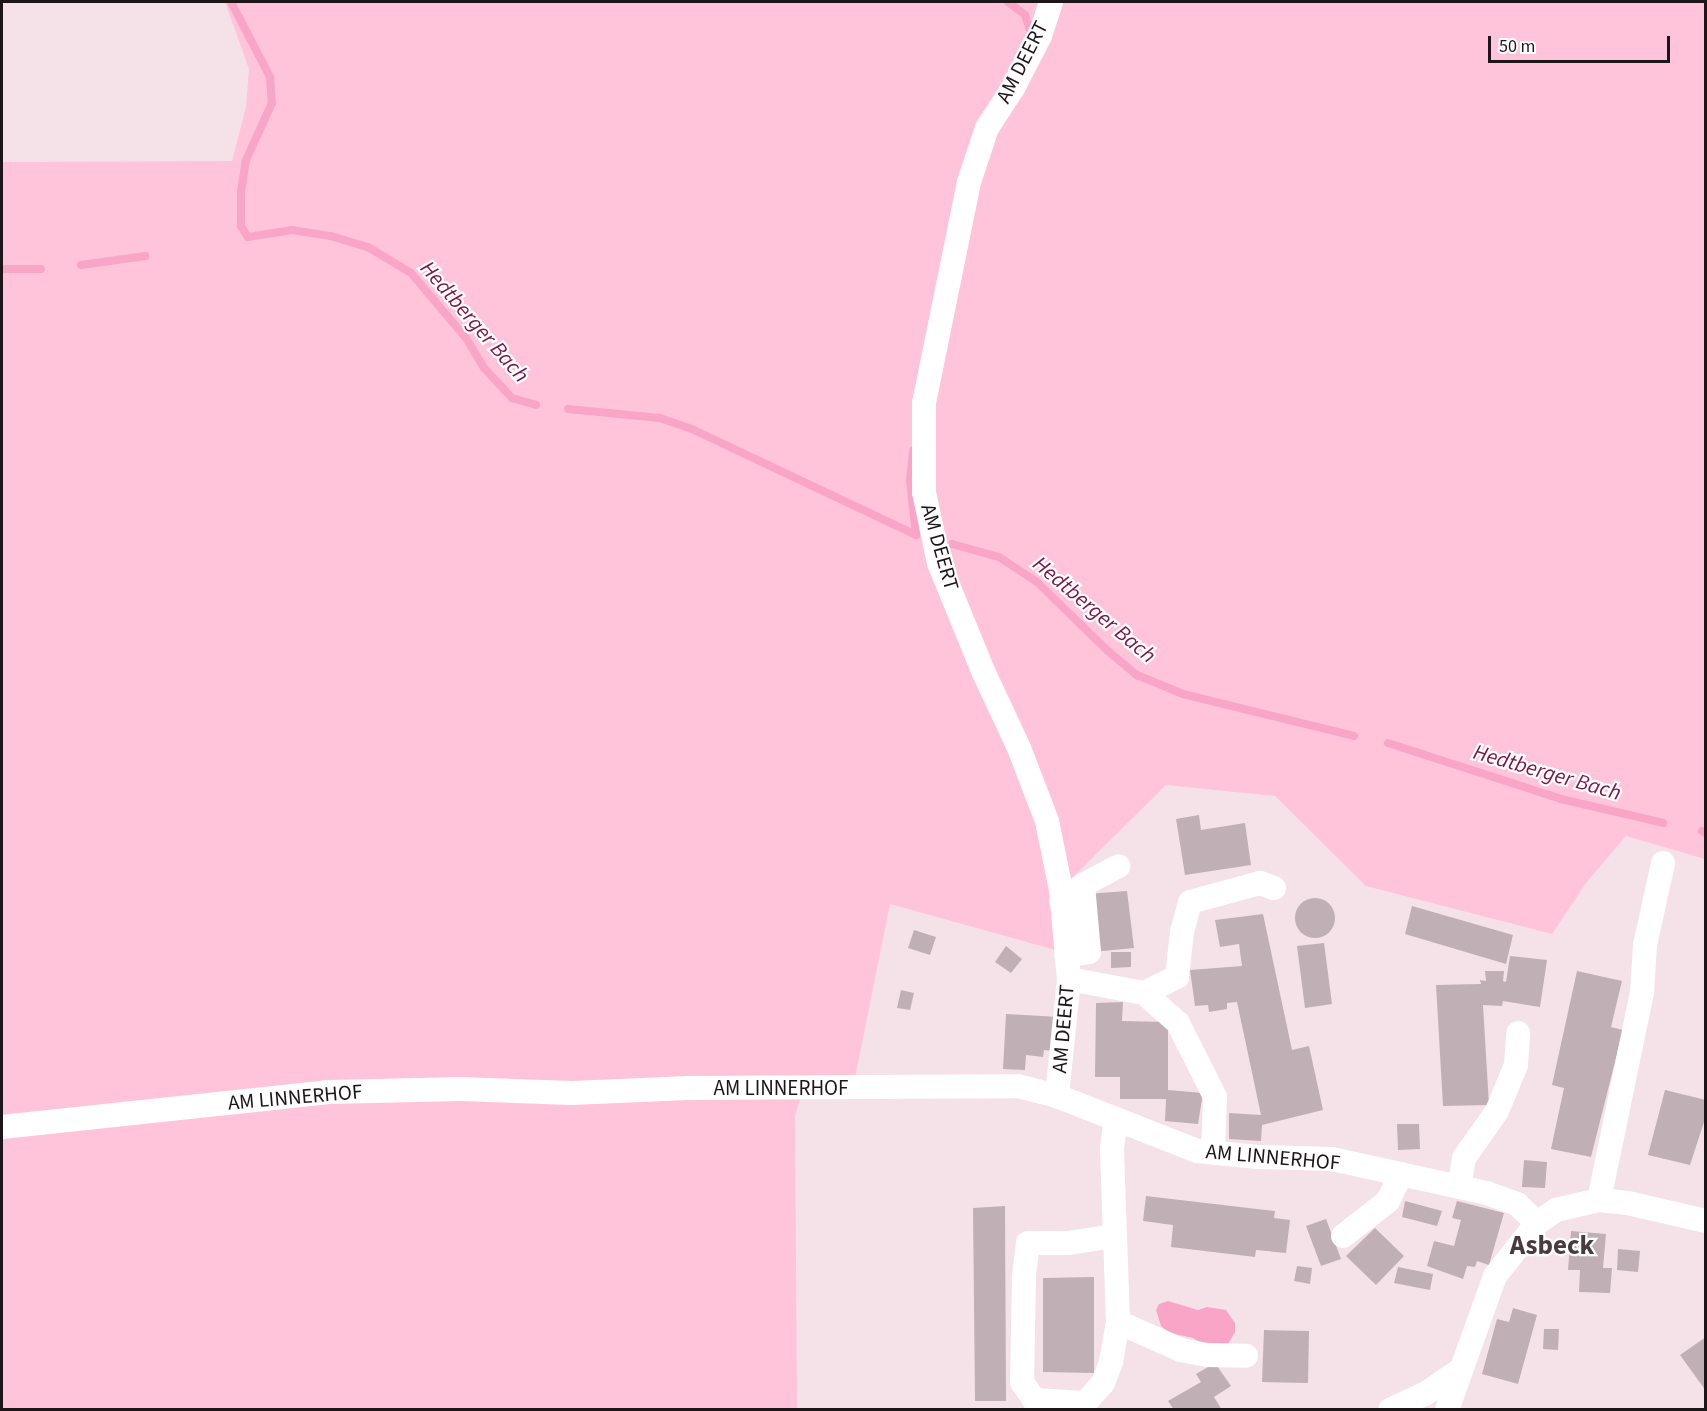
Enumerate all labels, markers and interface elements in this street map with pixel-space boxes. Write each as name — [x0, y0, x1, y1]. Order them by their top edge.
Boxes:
street label: AM DEERT — [991, 17, 1053, 107]
scale bar — [1491, 24, 1672, 62]
text: 50 m — [1499, 34, 1535, 59]
water label: Hedtberger Bach — [414, 256, 534, 388]
street label: AM DEERT — [916, 501, 964, 593]
water label: Hedtberger Bach — [1027, 551, 1161, 669]
water label: Hedtberger Bach — [1470, 739, 1624, 807]
street label: AM DEERT — [1047, 984, 1079, 1074]
street label: AM LINNERHOF — [714, 1075, 848, 1101]
street label: AM LINNERHOF — [227, 1079, 363, 1115]
street label: AM LINNERHOF — [1205, 1139, 1341, 1175]
district label: Asbeck — [1510, 1230, 1594, 1262]

